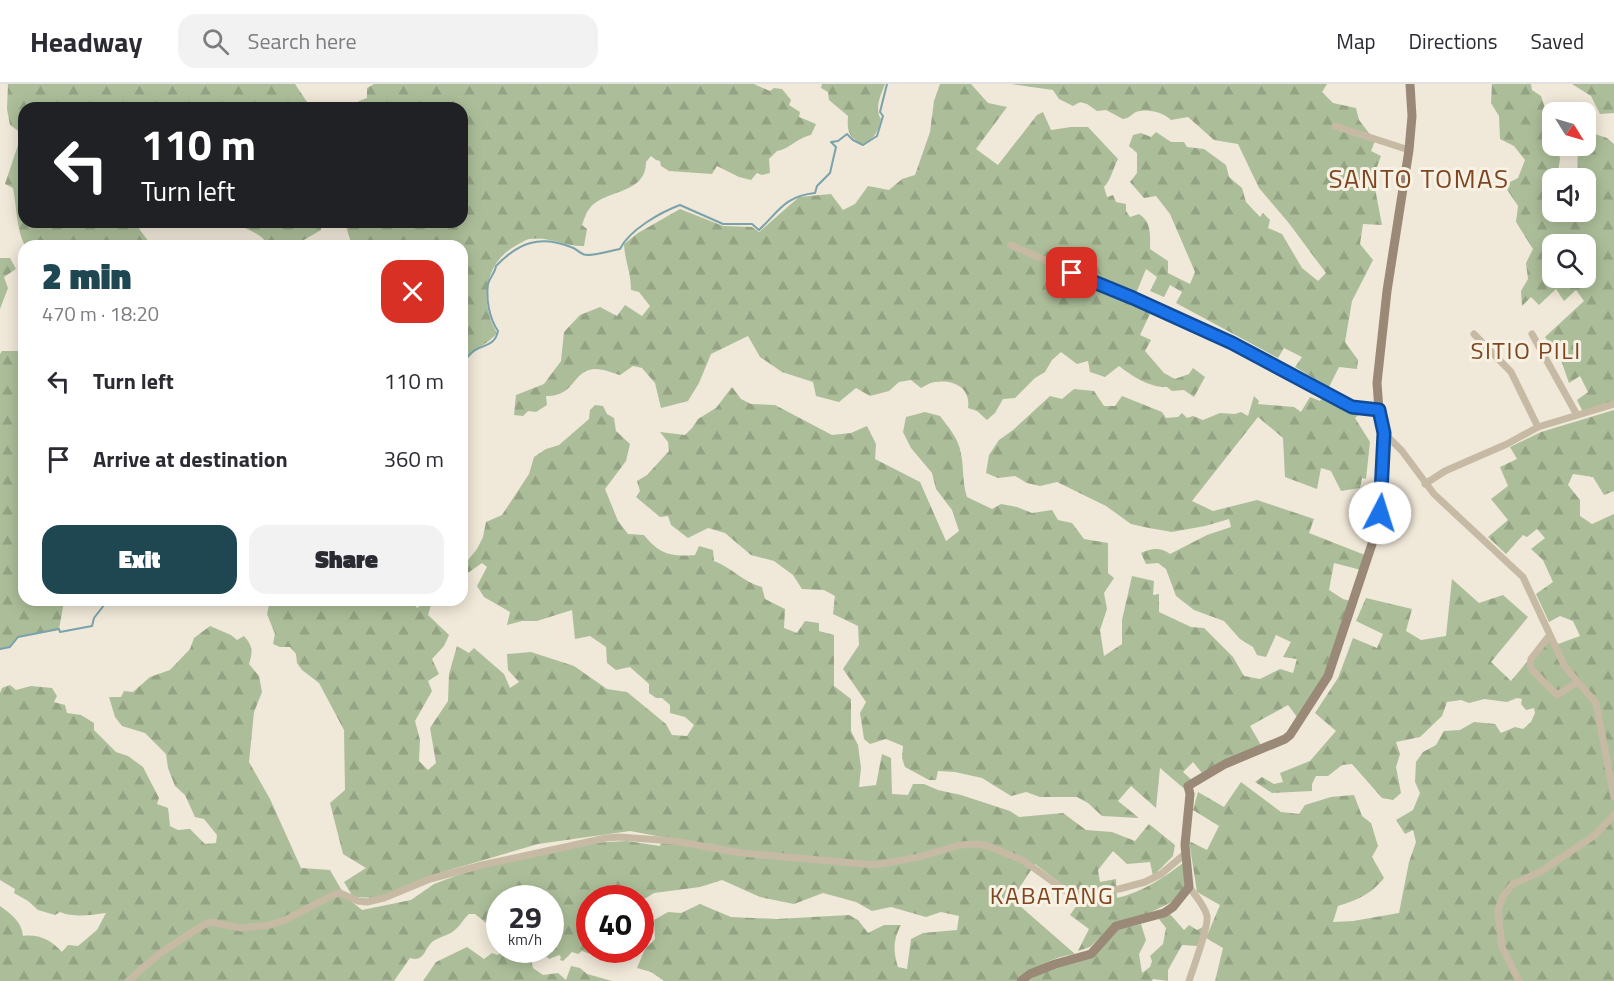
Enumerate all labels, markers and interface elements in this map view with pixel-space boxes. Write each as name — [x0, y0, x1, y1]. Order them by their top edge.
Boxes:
search box — [178, 14, 598, 68]
text: Headway — [30, 20, 142, 63]
text: Search here — [247, 24, 357, 58]
icon: search — [199, 25, 232, 58]
text: Map — [1336, 25, 1376, 57]
text: Directions — [1409, 25, 1498, 57]
text: Saved — [1531, 25, 1584, 57]
north arrow — [1542, 102, 1596, 156]
map controls — [1542, 102, 1596, 288]
text: 110 m — [141, 112, 256, 176]
icon: left — [42, 126, 120, 204]
district label: SANTO TOMAS — [1328, 159, 1510, 198]
button: sound — [1542, 168, 1596, 222]
text: Turn left — [141, 170, 235, 211]
button: search — [1542, 234, 1596, 288]
pin — [1046, 247, 1097, 298]
text: 2 min — [42, 248, 131, 303]
icon: arrive — [1055, 256, 1088, 289]
button: close — [381, 260, 444, 323]
text: 470 m · 18:20 — [42, 298, 159, 329]
district label: SITIO PILI — [1470, 332, 1582, 368]
text: Turn left — [93, 364, 174, 398]
text: 110 m — [384, 364, 444, 398]
icon: left — [42, 365, 75, 398]
text: Arrive at destination — [93, 442, 288, 476]
text: 360 m — [384, 442, 444, 476]
icon: arrive — [42, 443, 75, 476]
position arrow — [1348, 481, 1412, 545]
button: Exit — [42, 525, 237, 594]
button: Share — [249, 525, 444, 594]
district label: KABATANG — [990, 877, 1114, 913]
speed limit sign: 40 — [576, 885, 654, 963]
text: 29 — [508, 894, 542, 940]
text: km/h — [508, 928, 542, 951]

